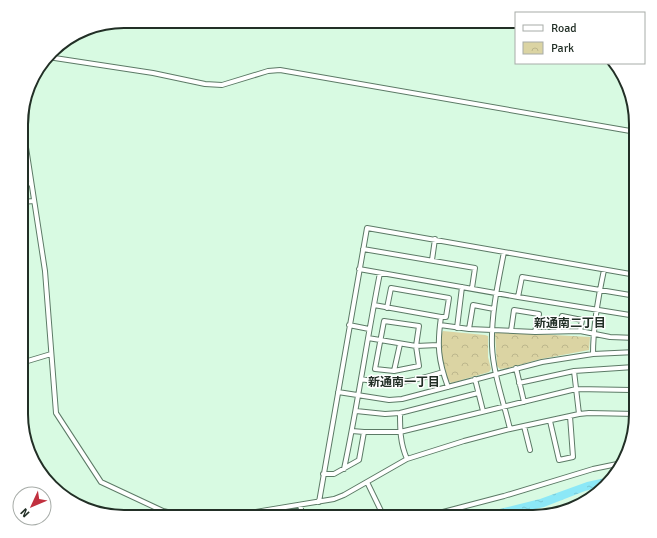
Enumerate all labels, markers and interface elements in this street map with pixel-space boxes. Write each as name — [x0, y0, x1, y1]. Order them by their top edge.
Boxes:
legend — [515, 12, 645, 64]
text: Road — [551, 21, 577, 36]
text: Park — [551, 41, 574, 56]
district label: 新通南二丁目 — [534, 316, 606, 331]
district label: 新通南一丁目 — [368, 375, 440, 390]
north arrow — [12, 486, 52, 526]
text: N — [18, 505, 33, 520]

